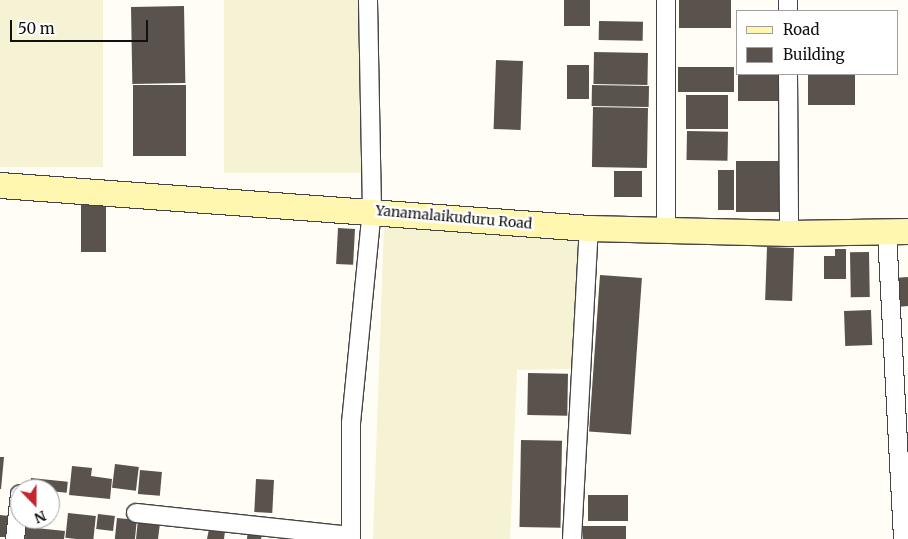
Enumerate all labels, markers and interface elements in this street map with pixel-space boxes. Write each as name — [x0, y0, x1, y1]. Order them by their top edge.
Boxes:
scale bar — [12, 10, 150, 42]
legend — [736, 10, 898, 75]
text: 50 m — [18, 19, 55, 38]
text: Road — [783, 20, 819, 39]
text: Building — [783, 45, 845, 64]
street label: Yanamalaikuduru Road — [375, 202, 533, 232]
north arrow — [10, 479, 60, 529]
text: N — [32, 507, 49, 527]

